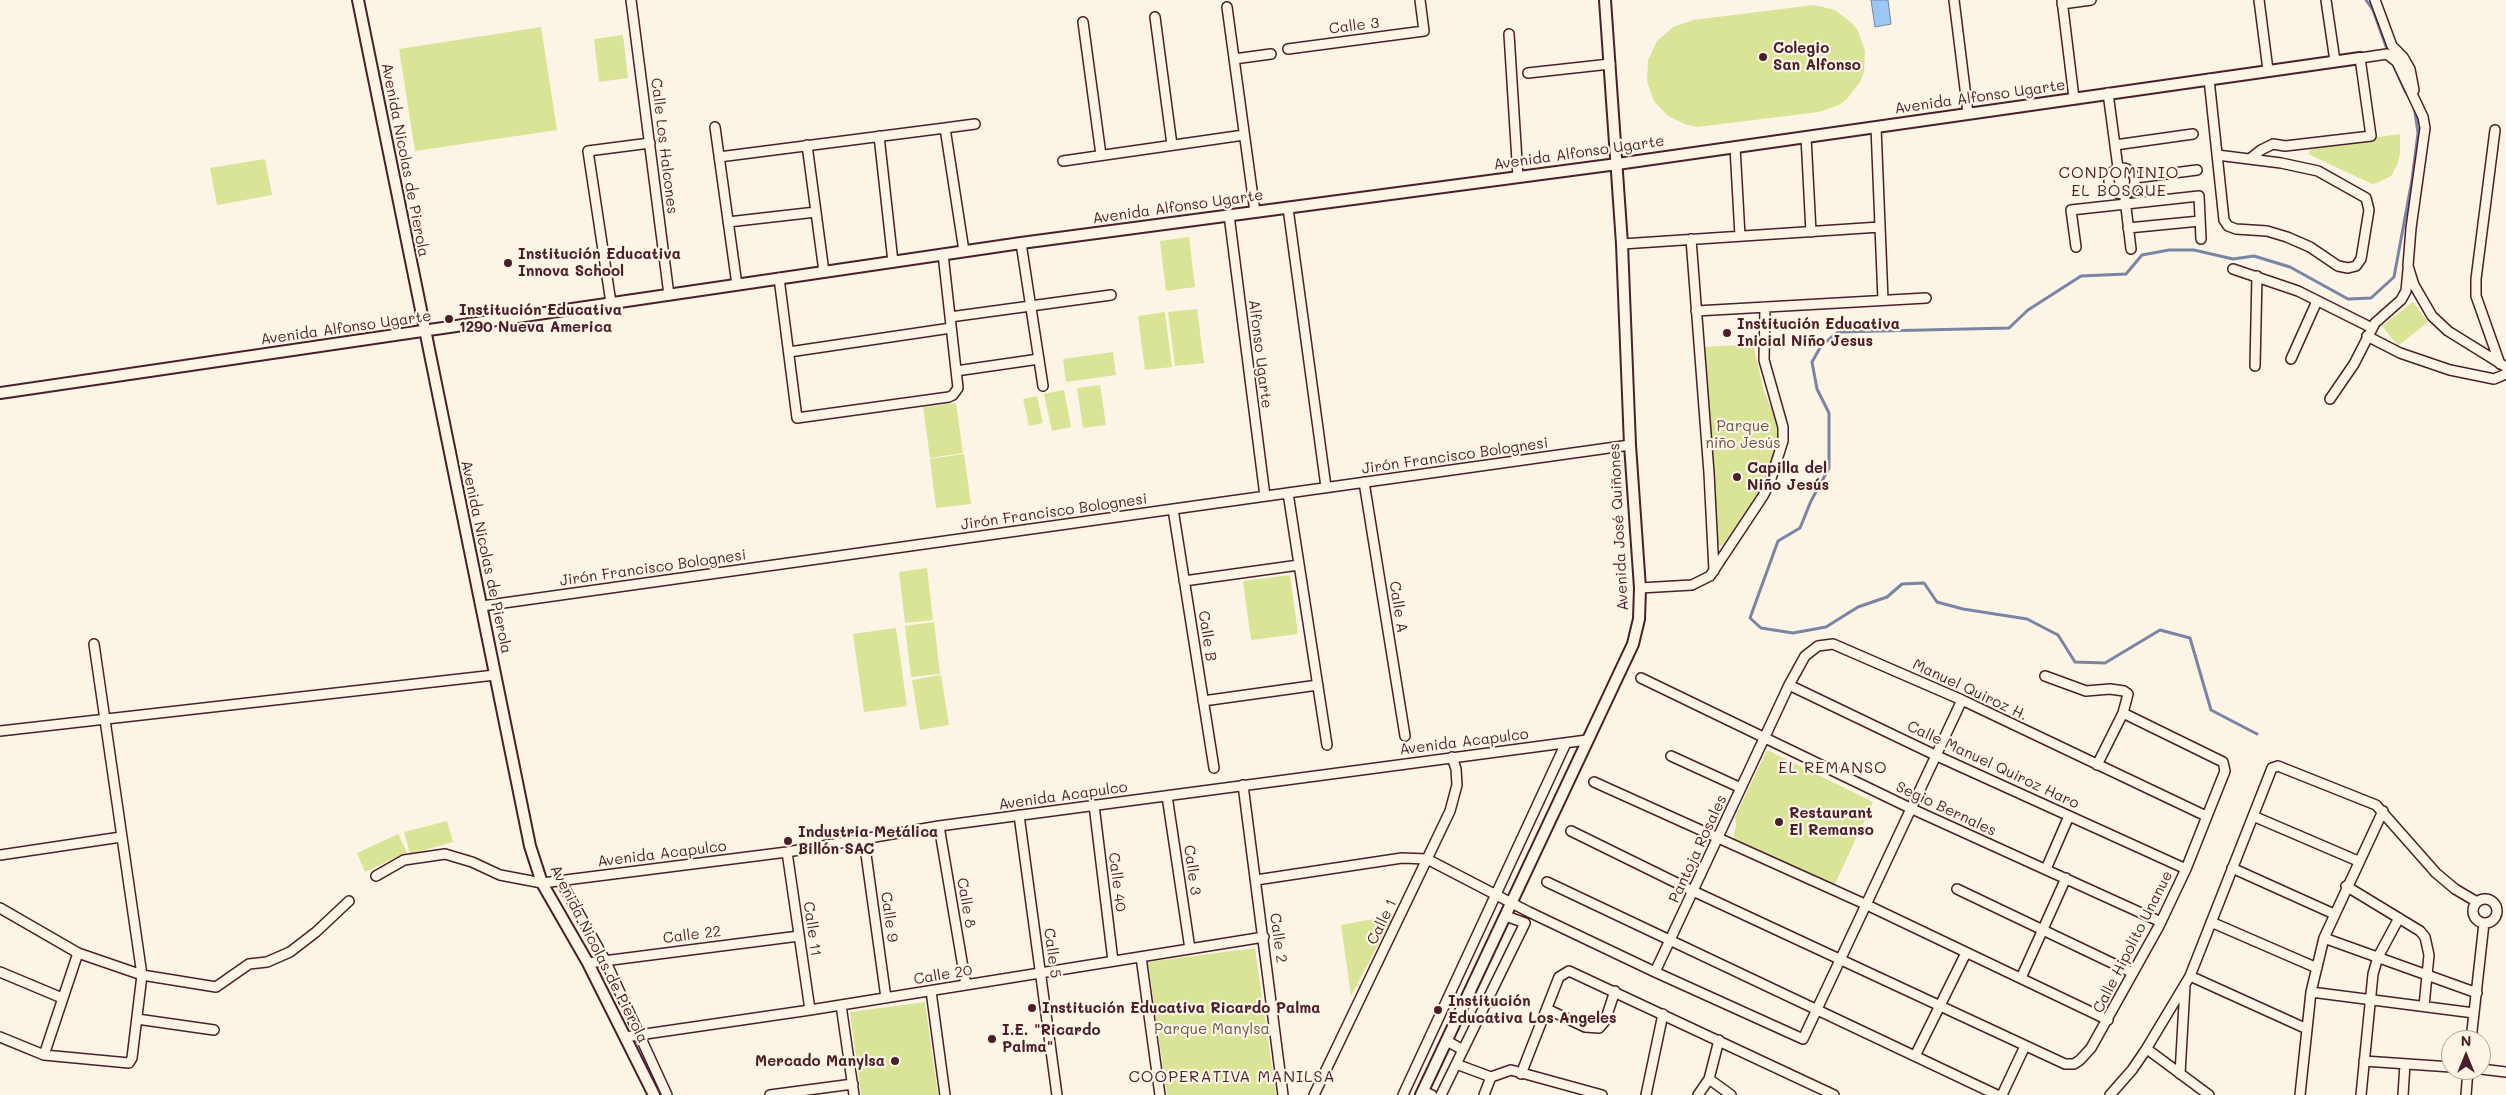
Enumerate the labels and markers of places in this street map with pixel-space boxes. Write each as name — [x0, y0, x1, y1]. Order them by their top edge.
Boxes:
place label: Colegio San Alfonso — [1773, 39, 1861, 74]
marker: Colegio San Alfonso — [1757, 51, 1769, 63]
place label: Institución Educativa Innova School — [518, 245, 681, 280]
marker: Institución Educativa Innova School — [502, 257, 514, 269]
place label: Institución Educativa 1290 Nueva America — [459, 301, 622, 336]
marker: Institución Educativa 1290 Nueva America — [443, 313, 455, 325]
place label: Institución Educativa Inicial Niño Jesus — [1737, 315, 1900, 350]
marker: Institución Educativa Inicial Niño Jesus — [1721, 327, 1733, 339]
place label: Capilla del Niño Jesús — [1747, 459, 1829, 494]
marker: Capilla del Niño Jesús — [1731, 471, 1743, 483]
place label: Restaurant El Remanso — [1789, 804, 1874, 839]
marker: Restaurant El Remanso — [1773, 816, 1785, 828]
place label: Industria Metálica Billón SAC — [798, 823, 938, 858]
marker: Industria Metálica Billón SAC — [782, 835, 794, 847]
place label: Institución Educativa Los Angeles — [1448, 992, 1617, 1027]
place label: Institución Educativa Ricardo Palma — [1042, 999, 1320, 1017]
marker: Institución Educativa Ricardo Palma — [1026, 1002, 1038, 1014]
marker: Institución Educativa Los Angeles — [1432, 1004, 1444, 1016]
place label: I.E. "Ricardo Palma" — [1002, 1021, 1101, 1056]
marker: I.E. "Ricardo Palma" — [986, 1033, 998, 1045]
place label: Mercado Manylsa — [755, 1052, 885, 1070]
marker: Mercado Manylsa — [889, 1055, 901, 1067]

